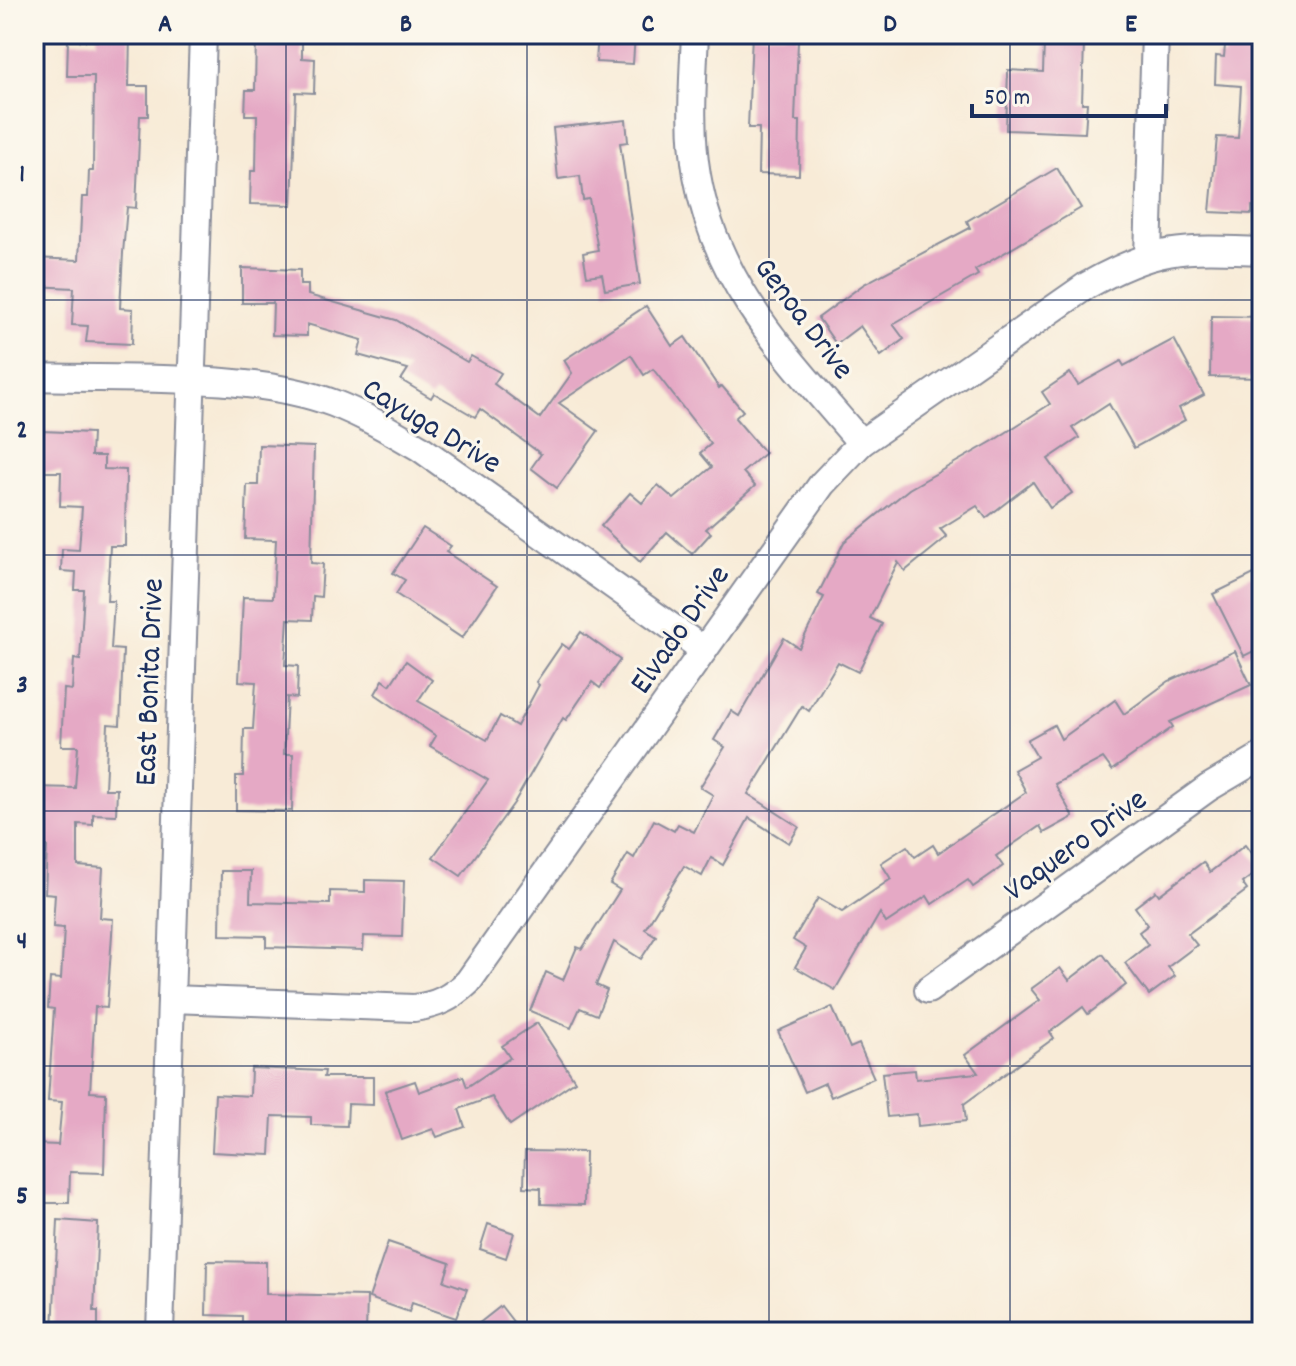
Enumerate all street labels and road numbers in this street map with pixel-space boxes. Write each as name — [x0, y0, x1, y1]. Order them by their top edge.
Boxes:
street label: Genoa Drive — [741, 249, 863, 391]
street label: Cayuga Drive — [352, 369, 509, 488]
street label: Elvado Drive — [621, 557, 744, 705]
street label: East Bonita Drive — [125, 577, 179, 787]
street label: Vaquero Drive — [996, 779, 1158, 915]

